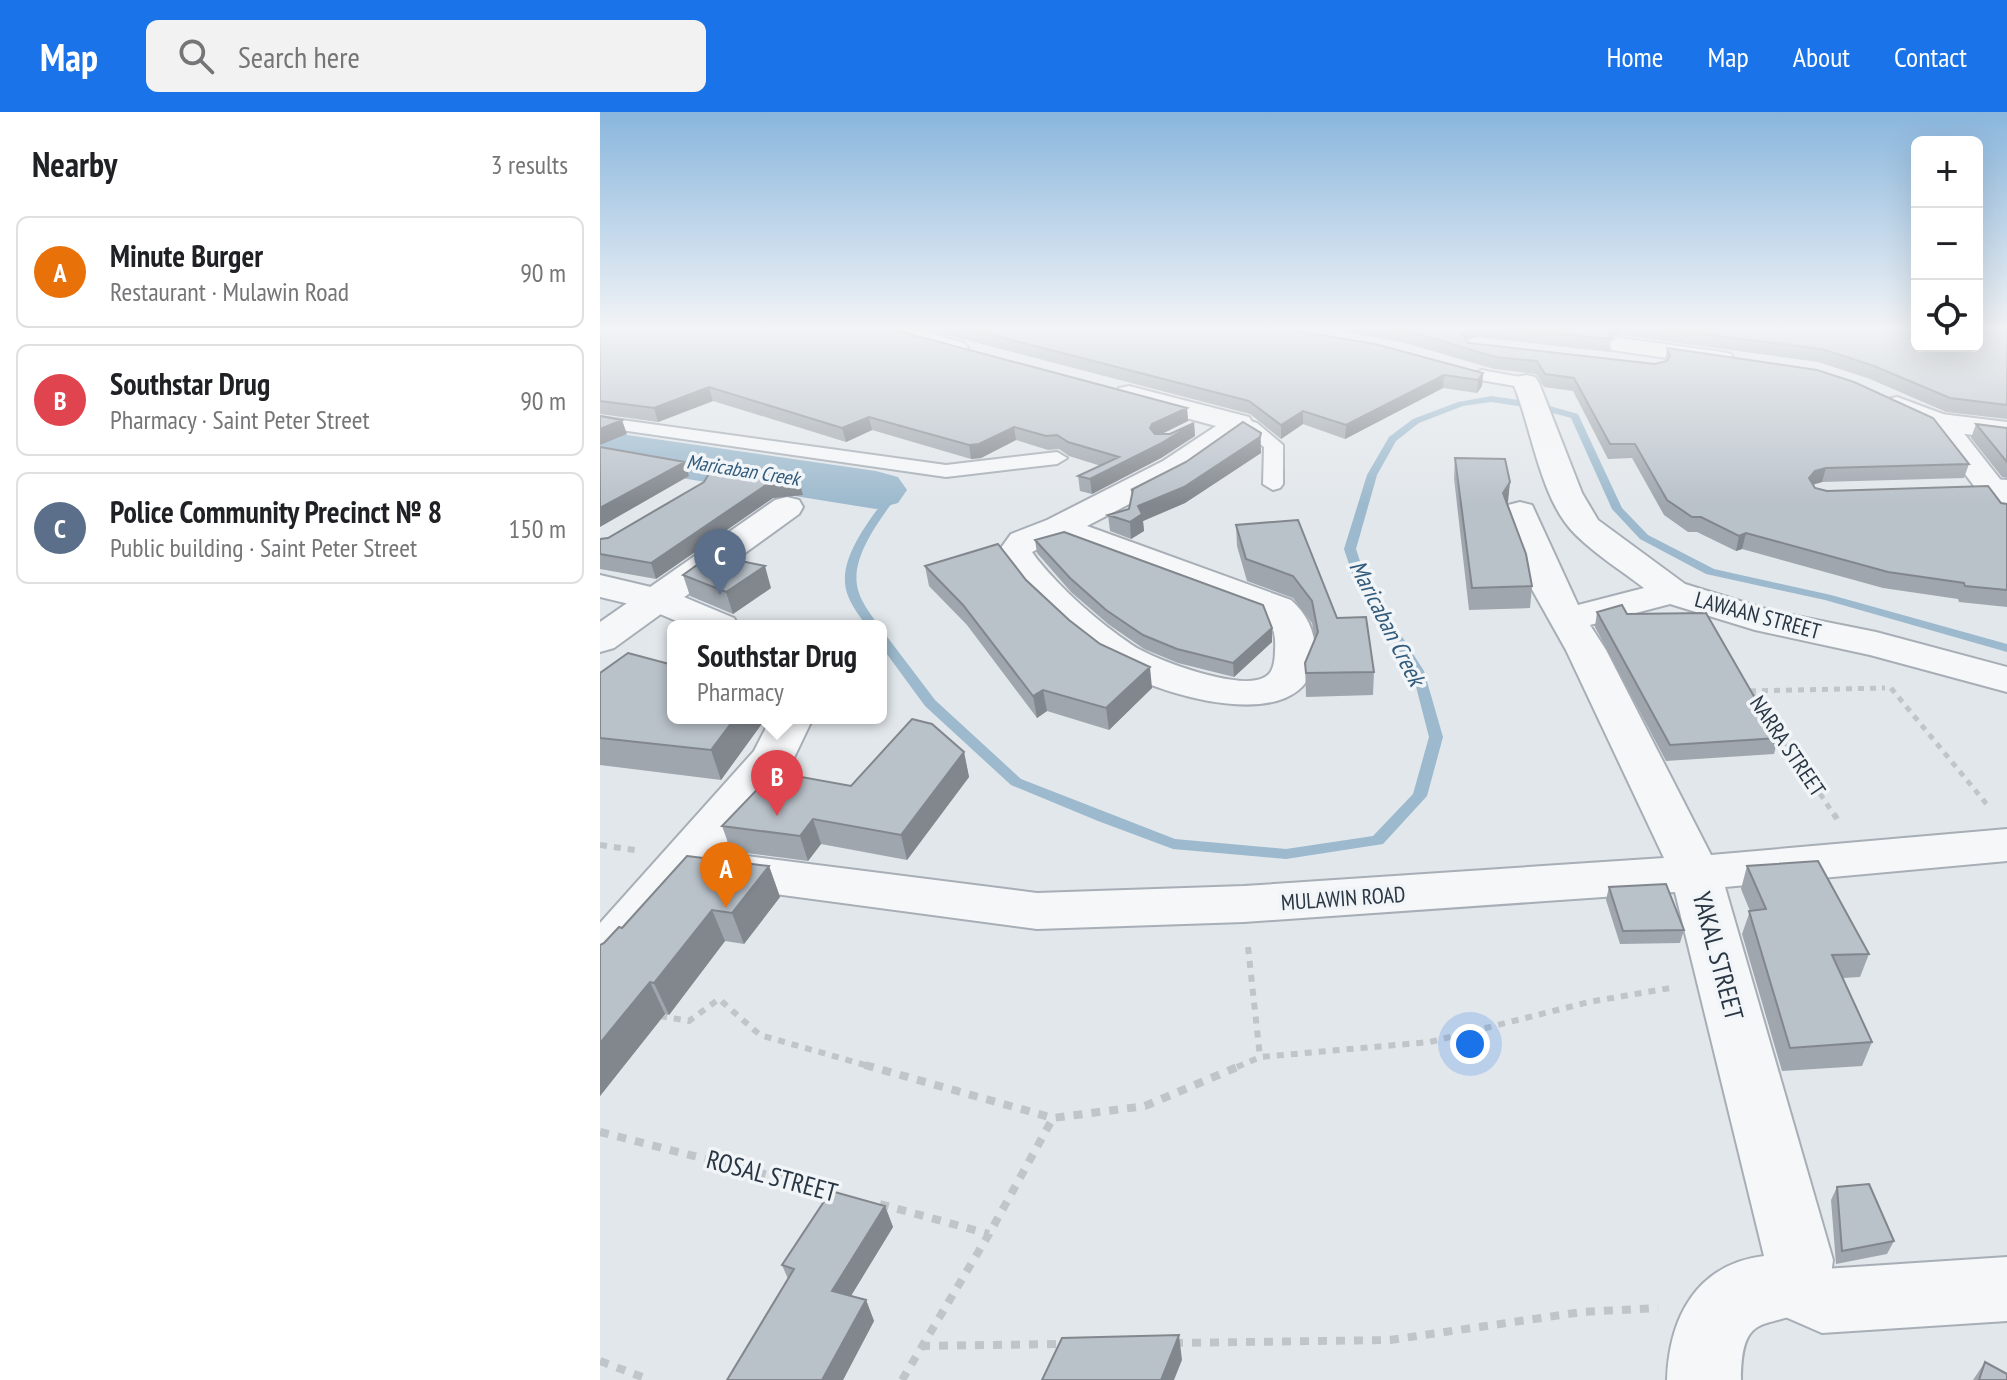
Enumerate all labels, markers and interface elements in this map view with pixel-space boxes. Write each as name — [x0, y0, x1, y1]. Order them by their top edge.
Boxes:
search box — [146, 20, 706, 92]
text: Map — [40, 32, 98, 81]
icon: search — [174, 34, 218, 78]
text: Search here — [238, 37, 360, 76]
text: Home — [1607, 38, 1663, 75]
text: Map — [1707, 38, 1749, 75]
text: About — [1793, 38, 1850, 75]
text: Contact — [1894, 38, 1967, 75]
map controls — [1911, 136, 1983, 352]
button: + — [1911, 136, 1983, 208]
text: Nearby — [32, 142, 117, 186]
text: 3 results — [491, 148, 568, 181]
button: − — [1911, 208, 1983, 280]
text: Minute Burger — [110, 236, 263, 275]
text: A — [53, 256, 67, 289]
text: 90 m — [520, 256, 566, 289]
text: Restaurant · Mulawin Road — [110, 275, 349, 308]
button: locate — [1911, 280, 1983, 352]
text: Southstar Drug — [110, 364, 270, 403]
text: B — [54, 384, 66, 417]
text: 90 m — [520, 384, 566, 417]
text: Pharmacy · Saint Peter Street — [110, 403, 370, 436]
water label: Maricaban Creek — [685, 448, 803, 492]
text: Police Community Precinct № 8 — [110, 492, 442, 531]
text: C — [54, 512, 66, 545]
text: 150 m — [508, 512, 566, 545]
pin: C — [694, 529, 746, 595]
text: Public building · Saint Peter Street — [110, 531, 417, 564]
water label: Maricaban Creek — [1343, 555, 1433, 693]
street label: LAWAAN STREET — [1692, 585, 1824, 645]
popup — [667, 620, 887, 724]
text: Southstar Drug — [697, 636, 857, 675]
text: Pharmacy — [697, 675, 784, 708]
street label: NARRA STREET — [1744, 690, 1832, 802]
pin: B — [751, 750, 803, 816]
pin: A — [700, 842, 752, 908]
street label: MULAWIN ROAD — [1280, 880, 1406, 916]
street label: YAKAL STREET — [1686, 888, 1752, 1024]
your location — [1450, 1024, 1490, 1064]
street label: ROSAL STREET — [703, 1142, 841, 1209]

